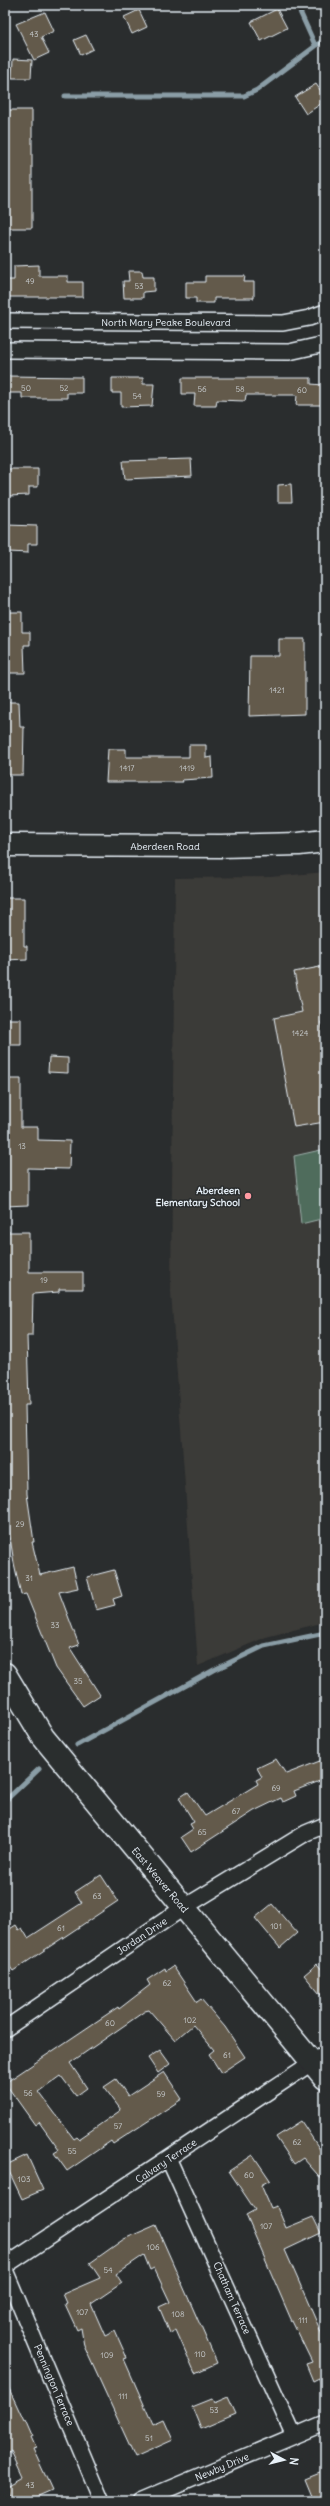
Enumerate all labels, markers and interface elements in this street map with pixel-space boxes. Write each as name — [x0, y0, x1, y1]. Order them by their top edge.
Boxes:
house number: 43 — [29, 29, 39, 39]
house number: 49 — [25, 276, 35, 286]
house number: 53 — [134, 281, 144, 291]
street label: North Mary Peake Boulevard — [101, 316, 231, 329]
house number: 50 — [21, 383, 31, 393]
house number: 52 — [60, 383, 69, 393]
house number: 56 — [197, 384, 207, 394]
house number: 58 — [235, 384, 245, 394]
house number: 60 — [297, 385, 307, 395]
house number: 54 — [132, 391, 142, 401]
house number: 1421 — [269, 685, 285, 695]
house number: 1417 — [120, 763, 134, 773]
house number: 1419 — [179, 763, 195, 773]
street label: Aberdeen Road — [130, 840, 200, 853]
house number: 1424 — [292, 1028, 309, 1038]
house number: 13 — [18, 1141, 26, 1151]
place label: Aberdeen Elementary School — [156, 1184, 240, 1209]
marker: Aberdeen Elementary School — [243, 1191, 253, 1201]
house number: 19 — [40, 1275, 48, 1285]
house number: 29 — [16, 1519, 25, 1529]
house number: 31 — [25, 1573, 33, 1583]
house number: 33 — [50, 1620, 60, 1630]
house number: 35 — [73, 1676, 83, 1686]
house number: 69 — [271, 1783, 281, 1793]
house number: 67 — [232, 1806, 240, 1816]
house number: 65 — [197, 1827, 207, 1837]
street label: East Weaver Road — [129, 1845, 191, 1916]
house number: 63 — [92, 1891, 102, 1901]
street label: Jordan Drive — [114, 1914, 170, 1958]
house number: 101 — [270, 1921, 282, 1931]
house number: 61 — [57, 1923, 65, 1933]
house number: 62 — [163, 1978, 172, 1988]
house number: 102 — [184, 2015, 197, 2025]
house number: 60 — [105, 2018, 115, 2028]
house number: 61 — [223, 2050, 231, 2060]
house number: 56 — [23, 2088, 33, 2098]
house number: 59 — [156, 2089, 166, 2099]
house number: 57 — [114, 2121, 122, 2131]
street label: Calvary Terrace — [133, 2136, 199, 2186]
house number: 62 — [293, 2137, 302, 2147]
house number: 55 — [67, 2146, 77, 2156]
house number: 60 — [244, 2170, 254, 2180]
house number: 103 — [18, 2174, 31, 2184]
house number: 107 — [260, 2221, 272, 2231]
house number: 106 — [146, 2242, 160, 2252]
street label: Chatham Terrace — [210, 2260, 254, 2336]
house number: 54 — [103, 2265, 113, 2275]
house number: 107 — [76, 2307, 88, 2317]
house number: 108 — [171, 2309, 185, 2319]
house number: 111 — [298, 2315, 308, 2325]
street label: Pennington Terrace — [31, 2342, 77, 2428]
house number: 110 — [194, 2349, 206, 2359]
house number: 109 — [100, 2350, 114, 2360]
house number: 111 — [118, 2391, 128, 2401]
house number: 53 — [209, 2405, 219, 2415]
house number: 51 — [145, 2433, 153, 2443]
north arrow — [264, 2440, 304, 2480]
street label: Newby Drive — [193, 2450, 251, 2484]
text: N — [287, 2457, 301, 2466]
house number: 43 — [25, 2480, 35, 2490]

